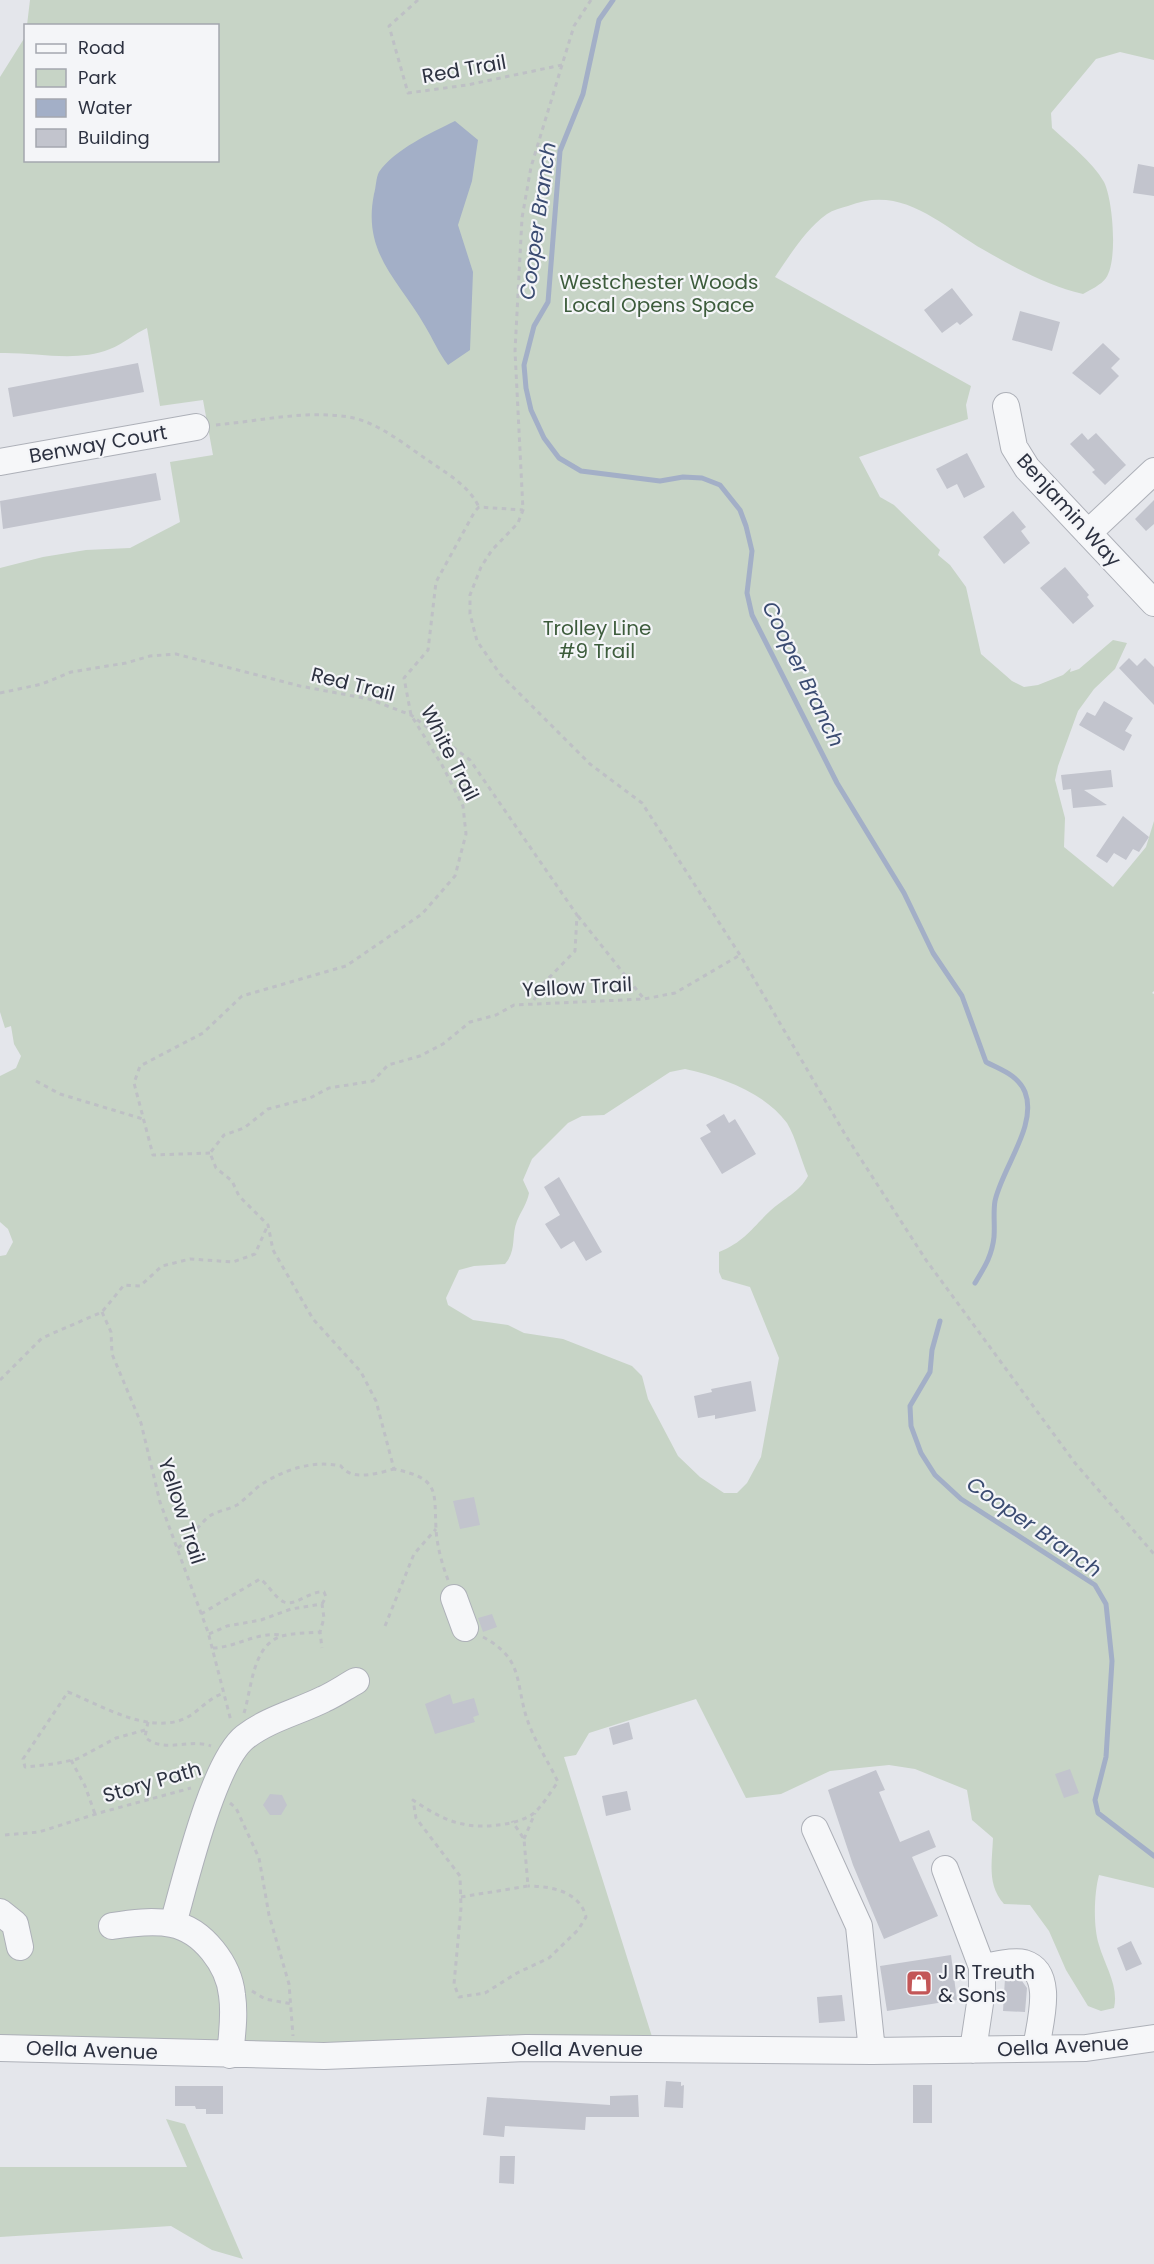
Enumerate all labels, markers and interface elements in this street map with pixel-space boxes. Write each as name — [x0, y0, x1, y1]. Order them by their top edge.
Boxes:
legend — [24, 24, 219, 162]
text: Road — [78, 35, 125, 60]
street label: Red Trail — [420, 48, 508, 90]
text: Park — [78, 65, 117, 90]
text: Water — [78, 95, 132, 120]
text: Building — [78, 125, 150, 150]
water label: Cooper Branch — [512, 140, 563, 302]
park label: Westchester Woods Local Opens Space — [560, 268, 758, 319]
street label: Benway Court — [27, 418, 169, 470]
street label: Benjamin Way — [1010, 447, 1128, 573]
water label: Cooper Branch — [756, 596, 851, 752]
park label: Trolley Line #9 Trail — [543, 614, 651, 665]
street label: Red Trail — [308, 660, 398, 708]
street label: White Trail — [414, 700, 486, 806]
street label: Yellow Trail — [521, 970, 633, 1004]
street label: Yellow Trail — [152, 1454, 212, 1568]
water label: Cooper Branch — [961, 1469, 1108, 1584]
street label: Story Path — [100, 1755, 204, 1809]
place label: J R Treuth & Sons — [938, 1958, 1035, 2009]
shop icon: J R Treuth & Sons — [904, 1968, 934, 1998]
street label: Oella Avenue — [996, 2029, 1130, 2063]
street label: Oella Avenue — [26, 2034, 158, 2066]
street label: Oella Avenue — [511, 2035, 643, 2063]

